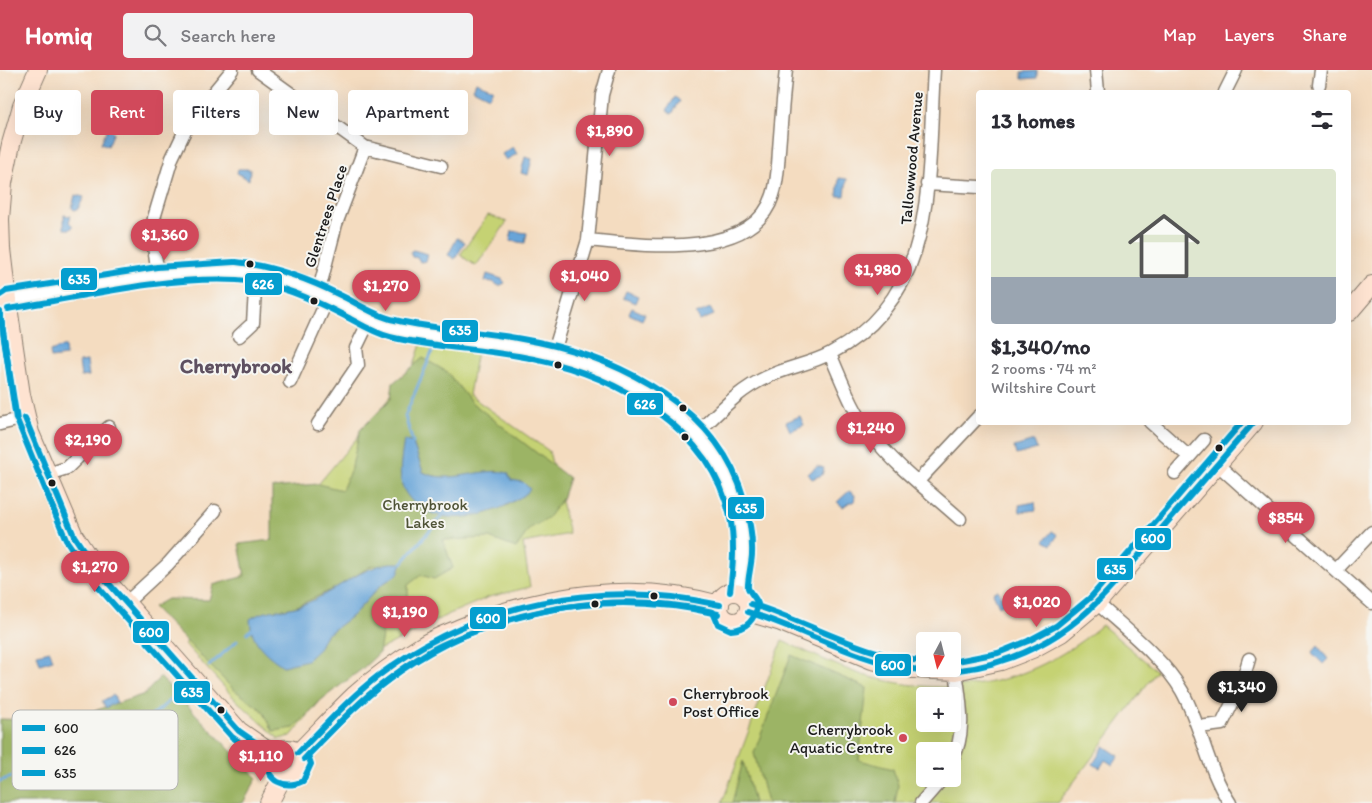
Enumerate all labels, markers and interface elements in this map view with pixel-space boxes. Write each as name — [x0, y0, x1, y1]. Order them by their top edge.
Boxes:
search box — [123, 13, 473, 58]
text: Homiq — [25, 21, 93, 50]
icon: search — [141, 21, 169, 49]
text: Search here — [181, 24, 276, 47]
text: Map — [1163, 24, 1196, 46]
text: Layers — [1224, 24, 1274, 46]
text: Share — [1302, 24, 1347, 46]
chip: Buy — [15, 90, 81, 135]
chip: Rent — [91, 90, 163, 135]
chip: Filters — [173, 90, 259, 135]
chip: New — [269, 90, 338, 135]
chip: Apartment — [348, 90, 468, 135]
street label: Tallowwood Avenue — [896, 90, 927, 226]
icon: filters — [1308, 106, 1336, 134]
text: 13 homes — [991, 108, 1075, 133]
pin: $1,890 — [569, 114, 651, 157]
text: $1,890 — [587, 121, 633, 140]
street label: Glentrees Place — [300, 162, 351, 270]
icon: home — [1119, 201, 1209, 291]
pin: $1,360 — [124, 218, 206, 261]
text: $1,360 — [142, 225, 188, 244]
pin: $1,980 — [837, 254, 919, 296]
unlabelled marker — [245, 259, 255, 269]
pin: $1,040 — [544, 260, 626, 302]
text: $1,980 — [855, 260, 901, 279]
text: $1,040 — [561, 266, 609, 285]
line badge: 635 — [60, 267, 98, 291]
pin: $1,270 — [345, 270, 427, 312]
text: 635 — [68, 271, 91, 288]
line badge: 626 — [244, 272, 283, 296]
text: 626 — [252, 276, 275, 293]
text: $1,270 — [363, 276, 409, 295]
unlabelled marker — [309, 296, 319, 306]
line badge: 635 — [441, 319, 479, 343]
text: 635 — [449, 322, 472, 339]
text: $1,340/mo — [991, 334, 1091, 359]
district label: Cherrybrook — [180, 353, 293, 379]
text: 2 rooms · 74 m² — [991, 359, 1096, 378]
unlabelled marker — [553, 360, 563, 370]
text: Wiltshire Court — [991, 378, 1096, 397]
line badge: 626 — [626, 392, 664, 416]
text: 626 — [634, 396, 657, 413]
unlabelled marker — [678, 403, 688, 413]
pin: $1,240 — [830, 412, 912, 454]
text: $1,240 — [847, 418, 895, 437]
pin: $2,190 — [47, 424, 129, 466]
text: $2,190 — [65, 430, 111, 449]
unlabelled marker — [680, 432, 690, 442]
unlabelled marker — [1214, 443, 1224, 453]
unlabelled marker — [47, 478, 57, 488]
park label: Cherrybrook Lakes — [382, 495, 469, 532]
line badge: 635 — [727, 496, 765, 520]
text: 635 — [735, 500, 758, 517]
pin: $854 — [1256, 502, 1316, 544]
text: $854 — [1269, 508, 1303, 527]
line badge: 600 — [1134, 527, 1172, 551]
text: 600 — [1141, 530, 1166, 547]
pin: $1,270 — [54, 550, 136, 593]
text: $1,270 — [72, 557, 118, 576]
line badge: 635 — [1096, 557, 1134, 581]
text: 635 — [1104, 561, 1127, 578]
pin: $1,020 — [996, 586, 1078, 628]
unlabelled marker — [649, 591, 659, 601]
text: $1,020 — [1013, 592, 1061, 611]
pin: $1,190 — [364, 596, 446, 638]
unlabelled marker — [590, 599, 600, 609]
text: $1,190 — [383, 602, 427, 621]
line badge: 600 — [469, 606, 507, 630]
text: 600 — [476, 610, 501, 627]
line badge: 600 — [132, 620, 170, 644]
text: 600 — [139, 624, 164, 641]
north arrow — [916, 632, 961, 678]
map controls — [916, 632, 961, 787]
line badge: 600 — [874, 653, 912, 677]
text: 600 — [881, 657, 906, 674]
pin: $1,340 — [1201, 670, 1283, 713]
text: $1,340 — [1218, 677, 1266, 696]
line badge: 635 — [173, 680, 211, 704]
text: 635 — [181, 684, 204, 701]
place label: Cherrybrook Post Office — [683, 684, 769, 721]
button: + — [916, 687, 961, 732]
marker: Cherrybrook Post Office — [667, 696, 679, 708]
unlabelled marker — [216, 705, 226, 715]
legend — [12, 710, 178, 790]
text: 600 — [54, 720, 79, 737]
place label: Cherrybrook Aquatic Centre — [790, 720, 894, 757]
marker: Cherrybrook Aquatic Centre — [897, 732, 909, 744]
pin: $1,110 — [220, 740, 302, 782]
text: 626 — [54, 742, 76, 759]
button: − — [916, 742, 961, 787]
text: $1,110 — [239, 746, 283, 765]
text: 635 — [54, 765, 76, 782]

